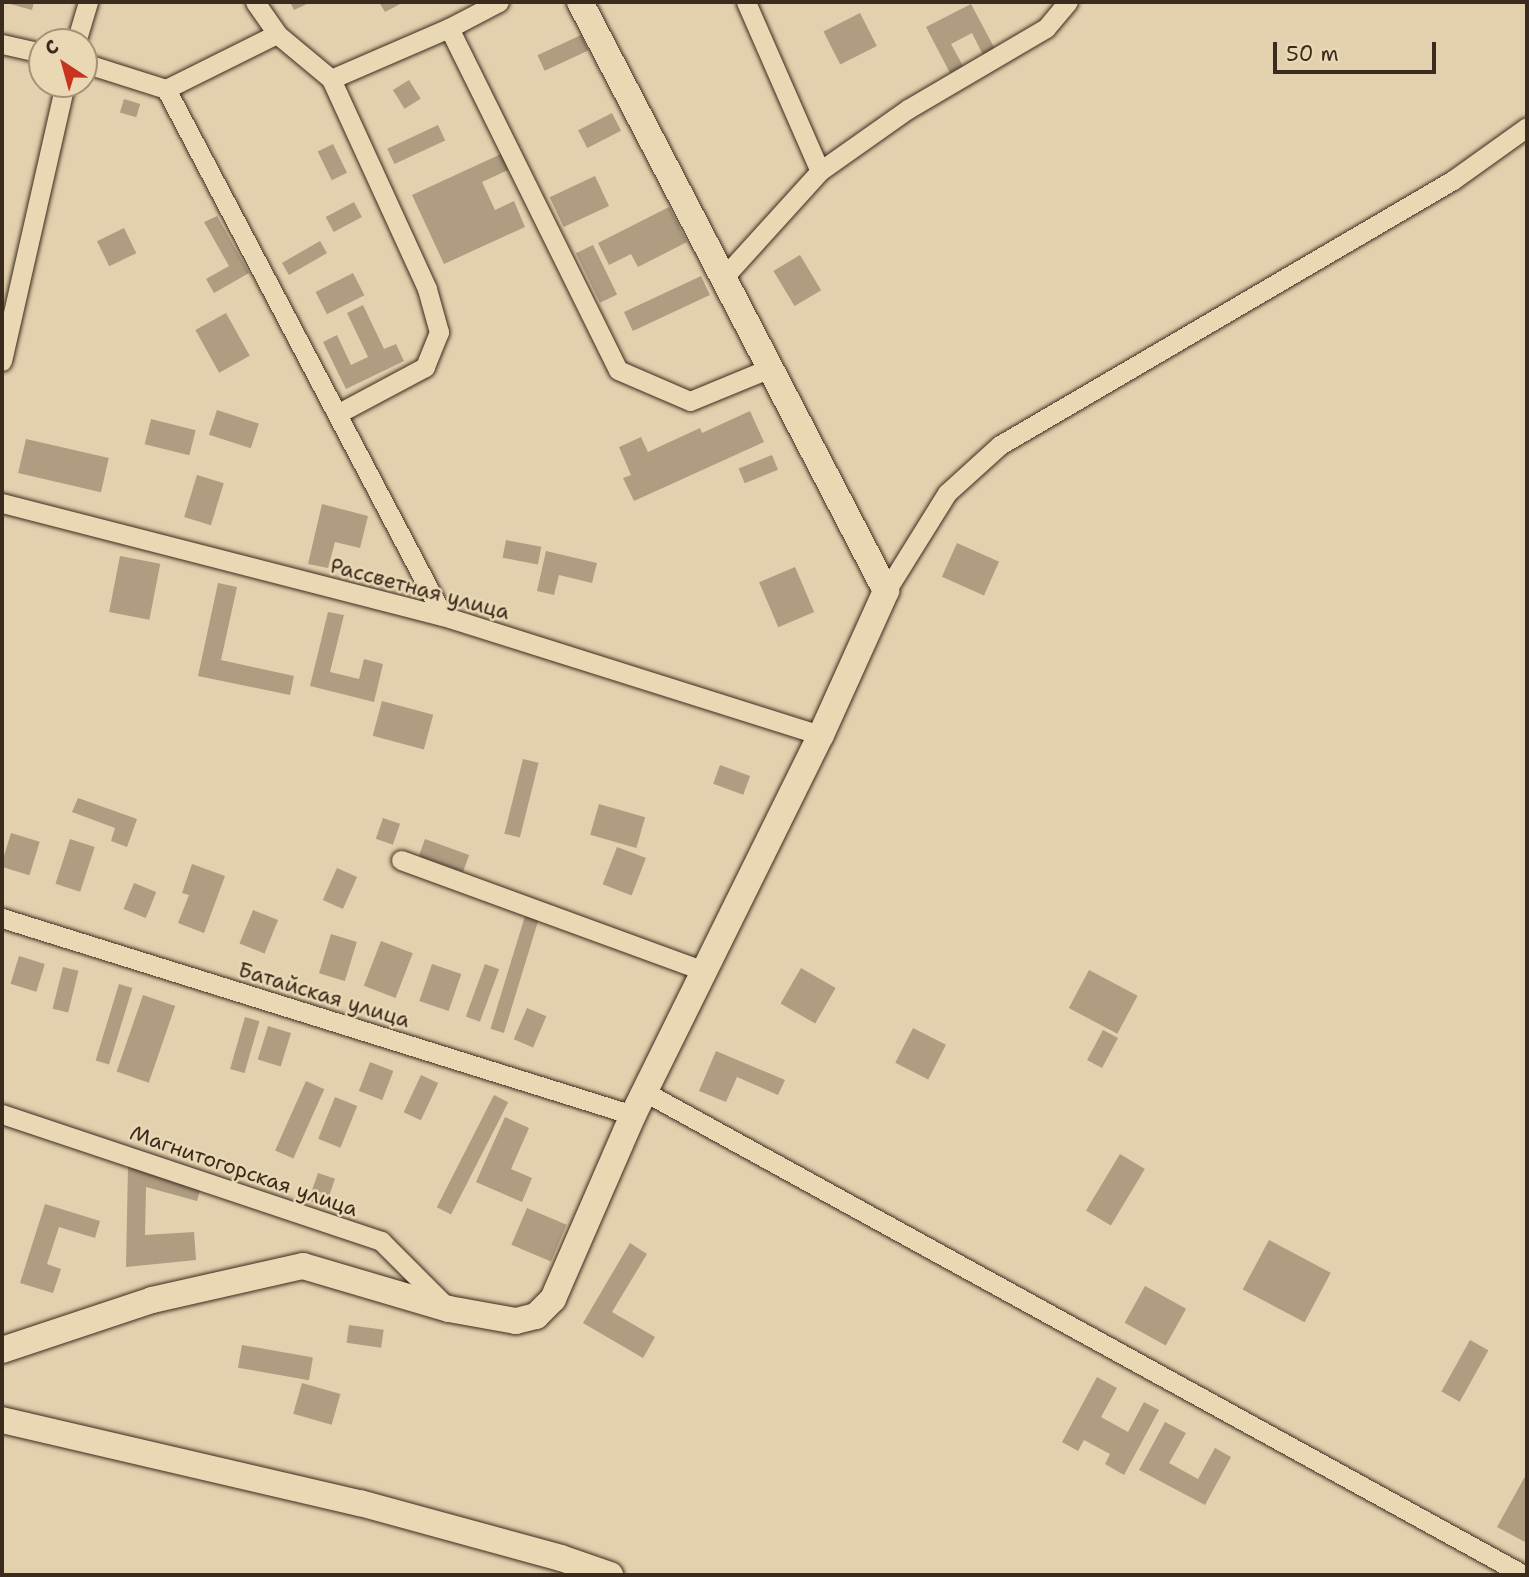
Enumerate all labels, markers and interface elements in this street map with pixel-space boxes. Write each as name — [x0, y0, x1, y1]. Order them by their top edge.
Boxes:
north arrow — [28, 28, 98, 98]
scale bar — [1277, 28, 1440, 72]
text: С — [39, 34, 64, 61]
text: 50 m — [1286, 40, 1339, 68]
street label: Рассветная улица — [327, 553, 513, 625]
street label: Батайская улица — [235, 957, 413, 1033]
street label: Магнитогорская улица — [127, 1120, 361, 1222]

